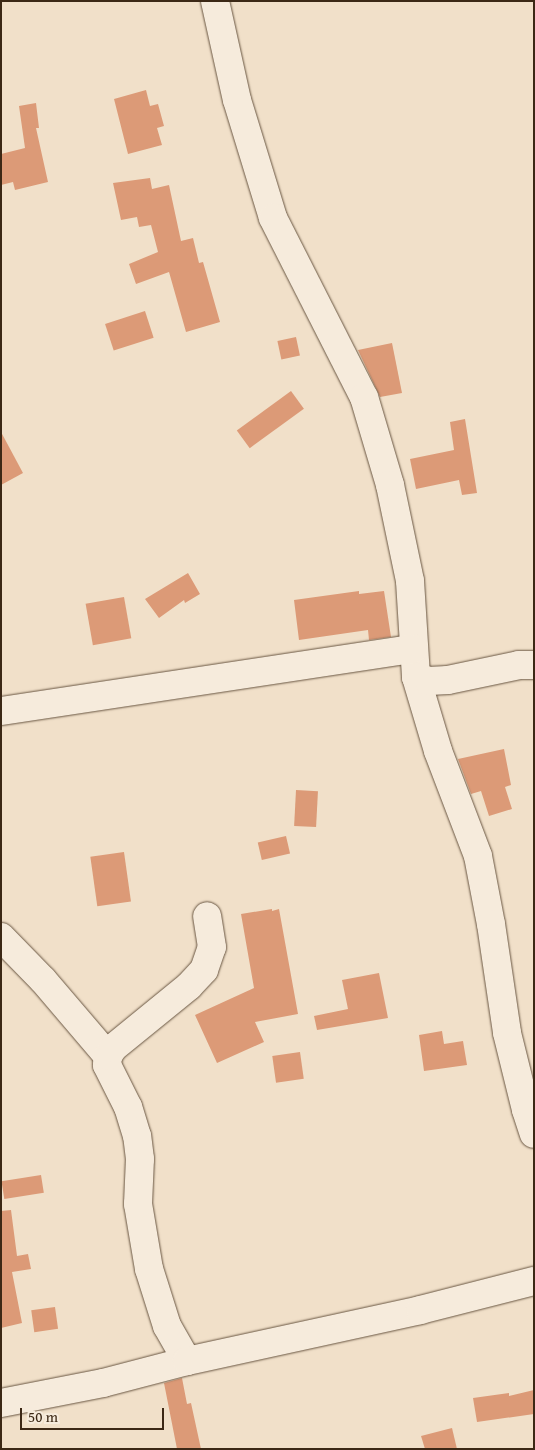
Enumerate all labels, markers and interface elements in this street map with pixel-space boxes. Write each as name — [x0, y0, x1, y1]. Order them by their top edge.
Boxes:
scale bar — [22, 1398, 166, 1430]
text: 50 m — [28, 1406, 58, 1427]

